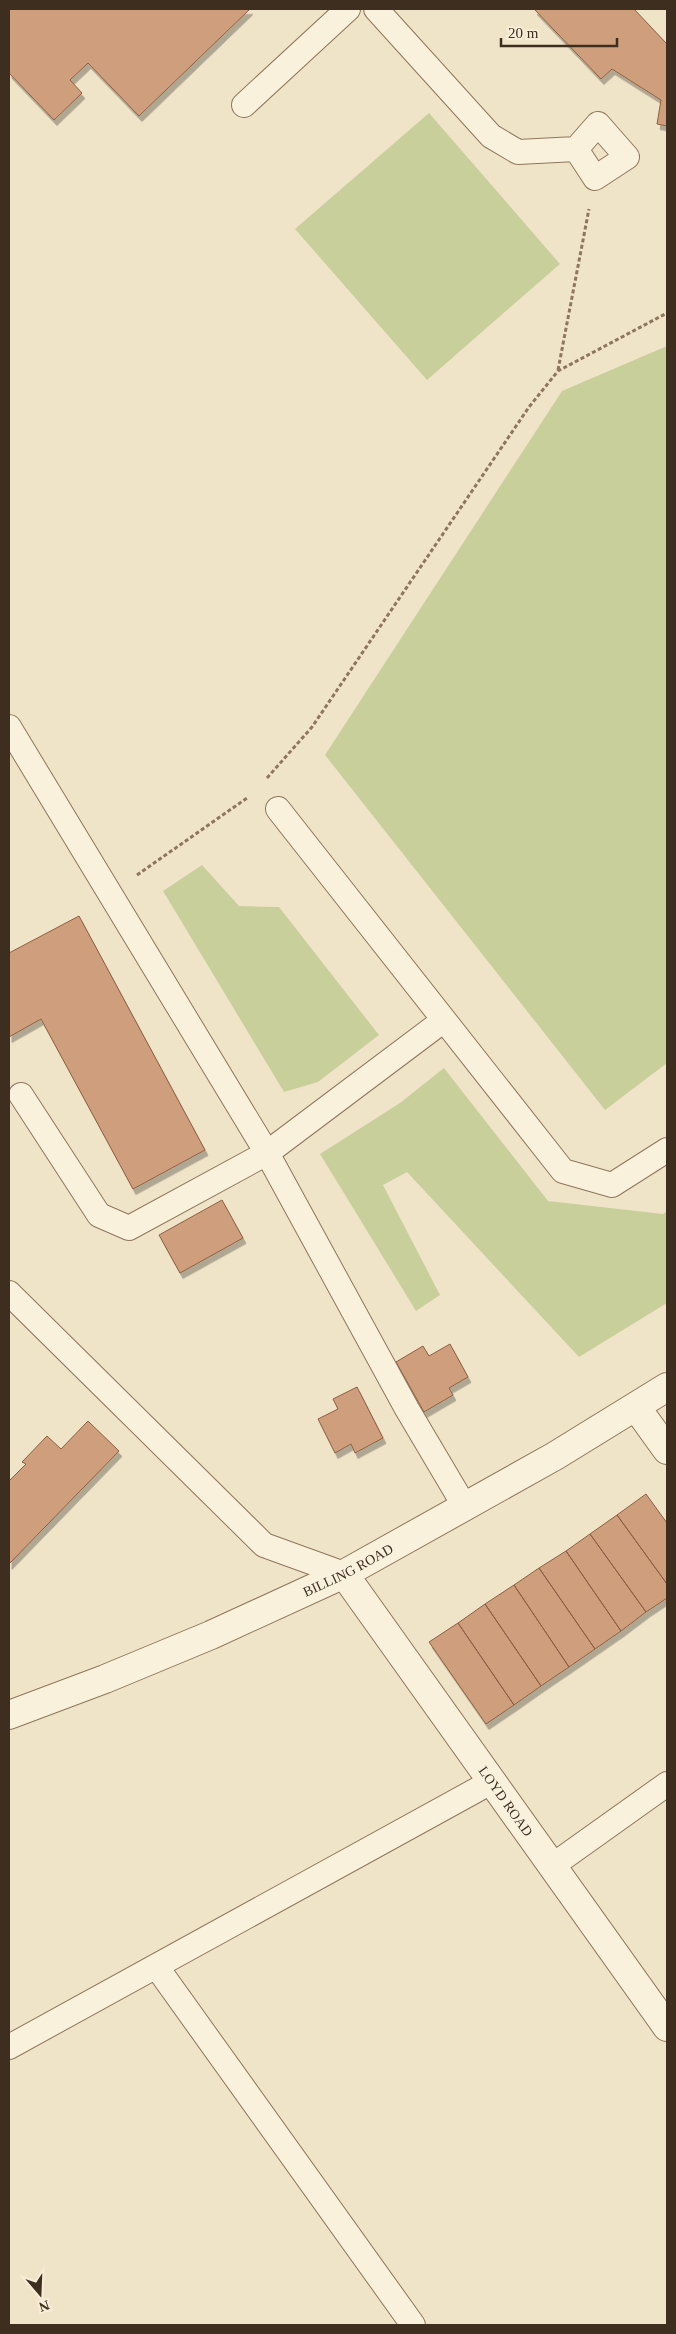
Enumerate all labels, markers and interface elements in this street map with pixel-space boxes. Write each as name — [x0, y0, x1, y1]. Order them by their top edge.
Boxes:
scale bar — [501, 15, 617, 47]
text: 20 m — [508, 25, 539, 41]
street label: BILLING ROAD — [301, 1541, 396, 1600]
street label: LOYD ROAD — [476, 1764, 536, 1839]
north arrow — [15, 2269, 65, 2319]
text: N — [37, 2297, 51, 2315]

